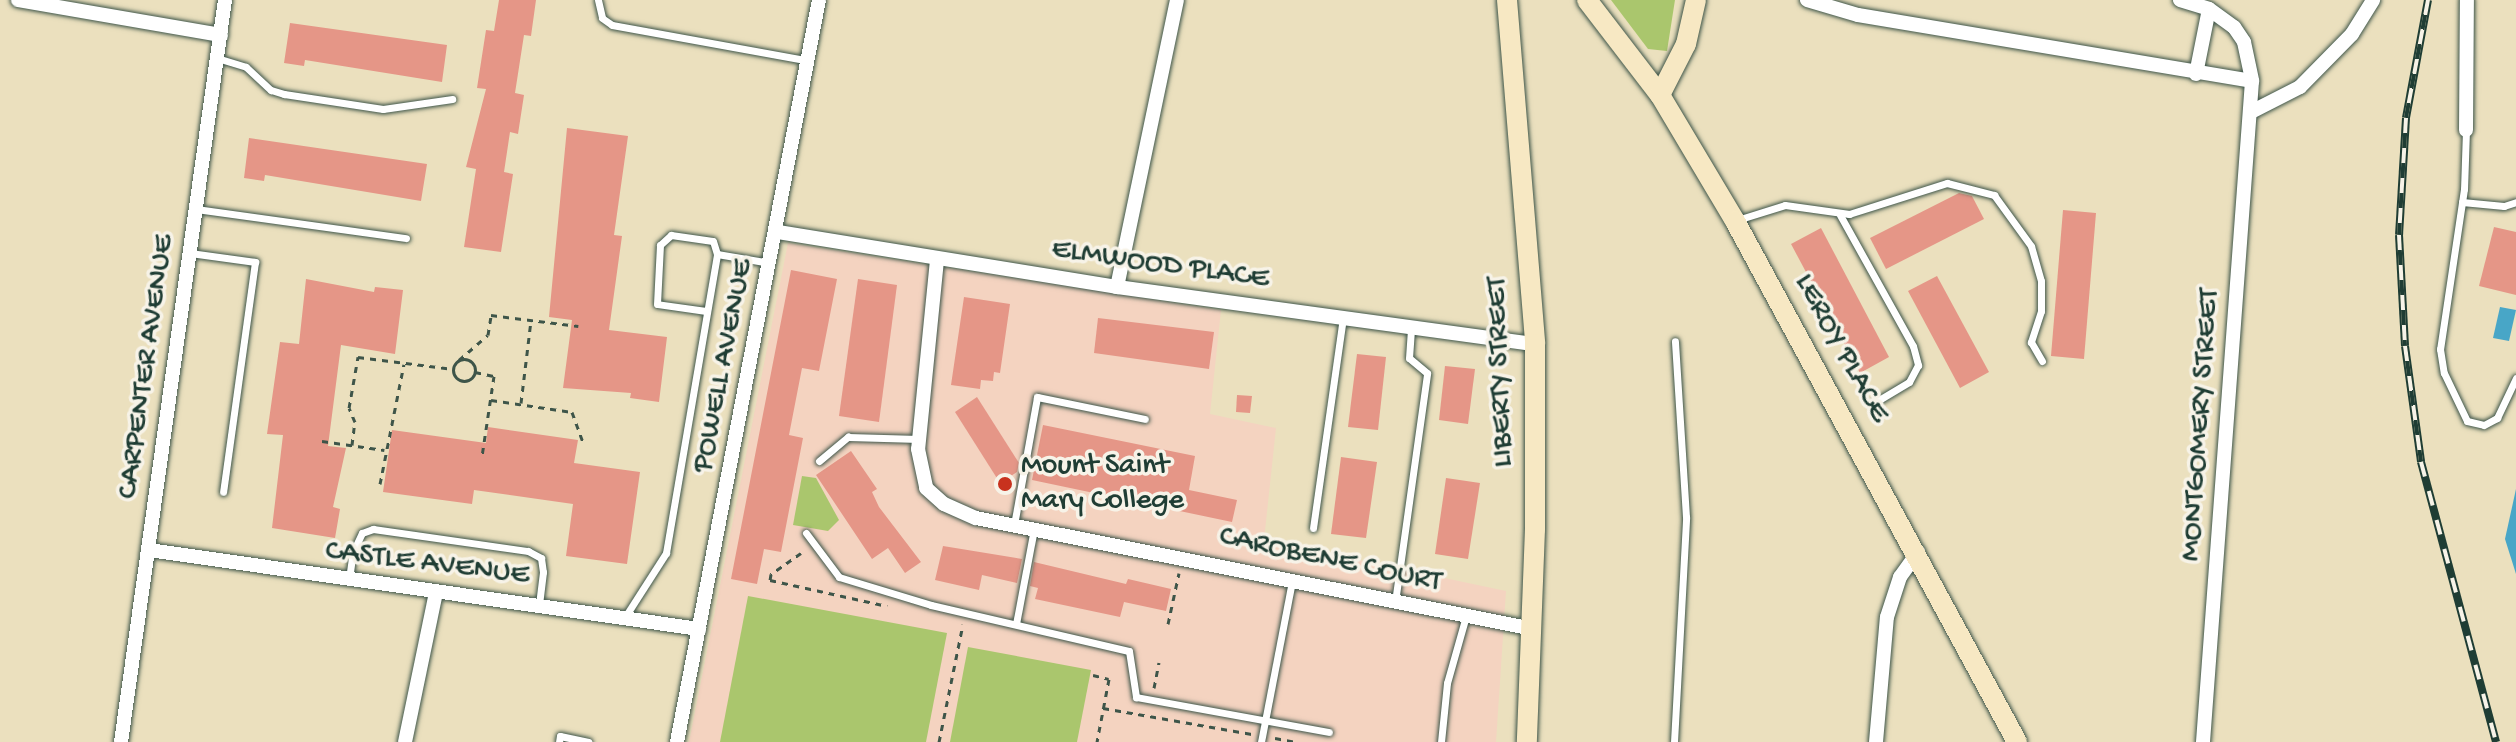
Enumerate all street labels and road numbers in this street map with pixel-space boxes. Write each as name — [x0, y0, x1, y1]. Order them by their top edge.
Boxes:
street label: CARPENTER AVENUE — [112, 233, 184, 501]
street label: ELMWOOD PLACE — [1049, 233, 1271, 299]
street label: POWELL AVENUE — [687, 256, 763, 476]
street label: LEROY PLACE — [1784, 268, 1896, 430]
street label: LIBERTY STREET — [1481, 276, 1523, 468]
street label: MONTGOMERY STREET — [2175, 287, 2229, 563]
street label: CAROBENE COURT — [1216, 520, 1444, 602]
street label: CASTLE AVENUE — [323, 535, 531, 595]

